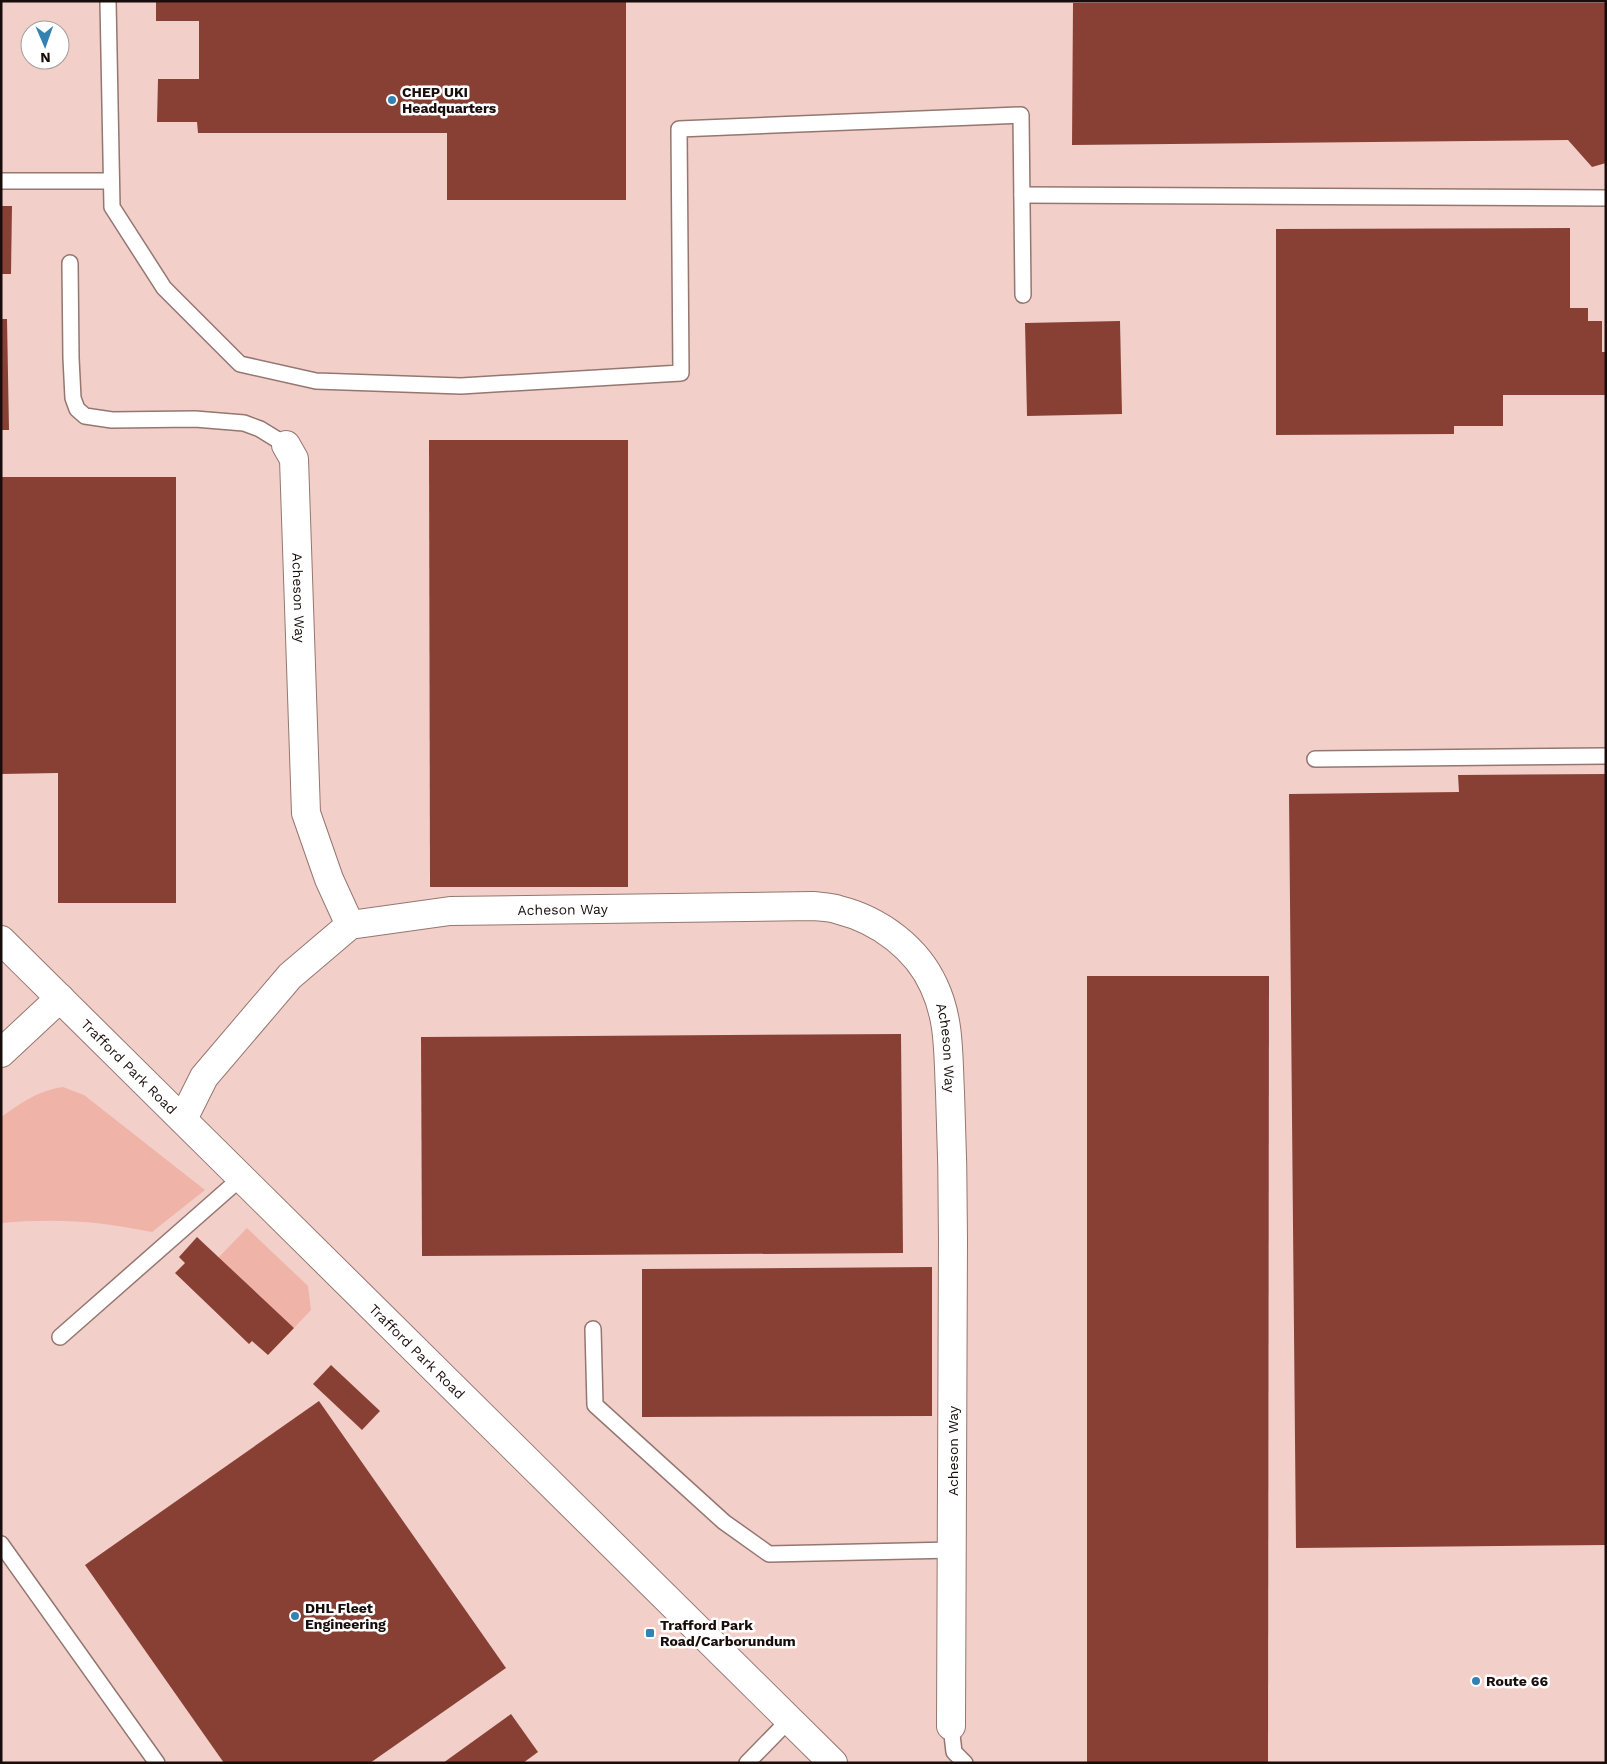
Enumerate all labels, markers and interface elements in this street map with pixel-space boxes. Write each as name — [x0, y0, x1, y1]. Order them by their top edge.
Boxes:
north arrow — [20, 20, 70, 70]
text: N — [40, 50, 51, 66]
place label: CHEP UKI Headquarters — [402, 84, 497, 116]
marker: CHEP UKI Headquarters — [386, 94, 398, 106]
street label: Acheson Way — [289, 552, 308, 644]
street label: Acheson Way — [517, 901, 609, 918]
street label: Acheson Way — [933, 1001, 958, 1094]
street label: Trafford Park Road — [78, 1016, 180, 1117]
street label: Trafford Park Road — [366, 1301, 468, 1402]
street label: Acheson Way — [945, 1405, 961, 1496]
place label: DHL Fleet Engineering — [305, 1600, 386, 1632]
marker: DHL Fleet Engineering — [289, 1610, 301, 1622]
place label: Trafford Park Road/Carborundum — [660, 1617, 796, 1649]
marker: Trafford Park Road/Carborundum — [644, 1627, 656, 1639]
place label: Route 66 — [1486, 1673, 1548, 1689]
marker: Route 66 — [1470, 1675, 1482, 1687]

